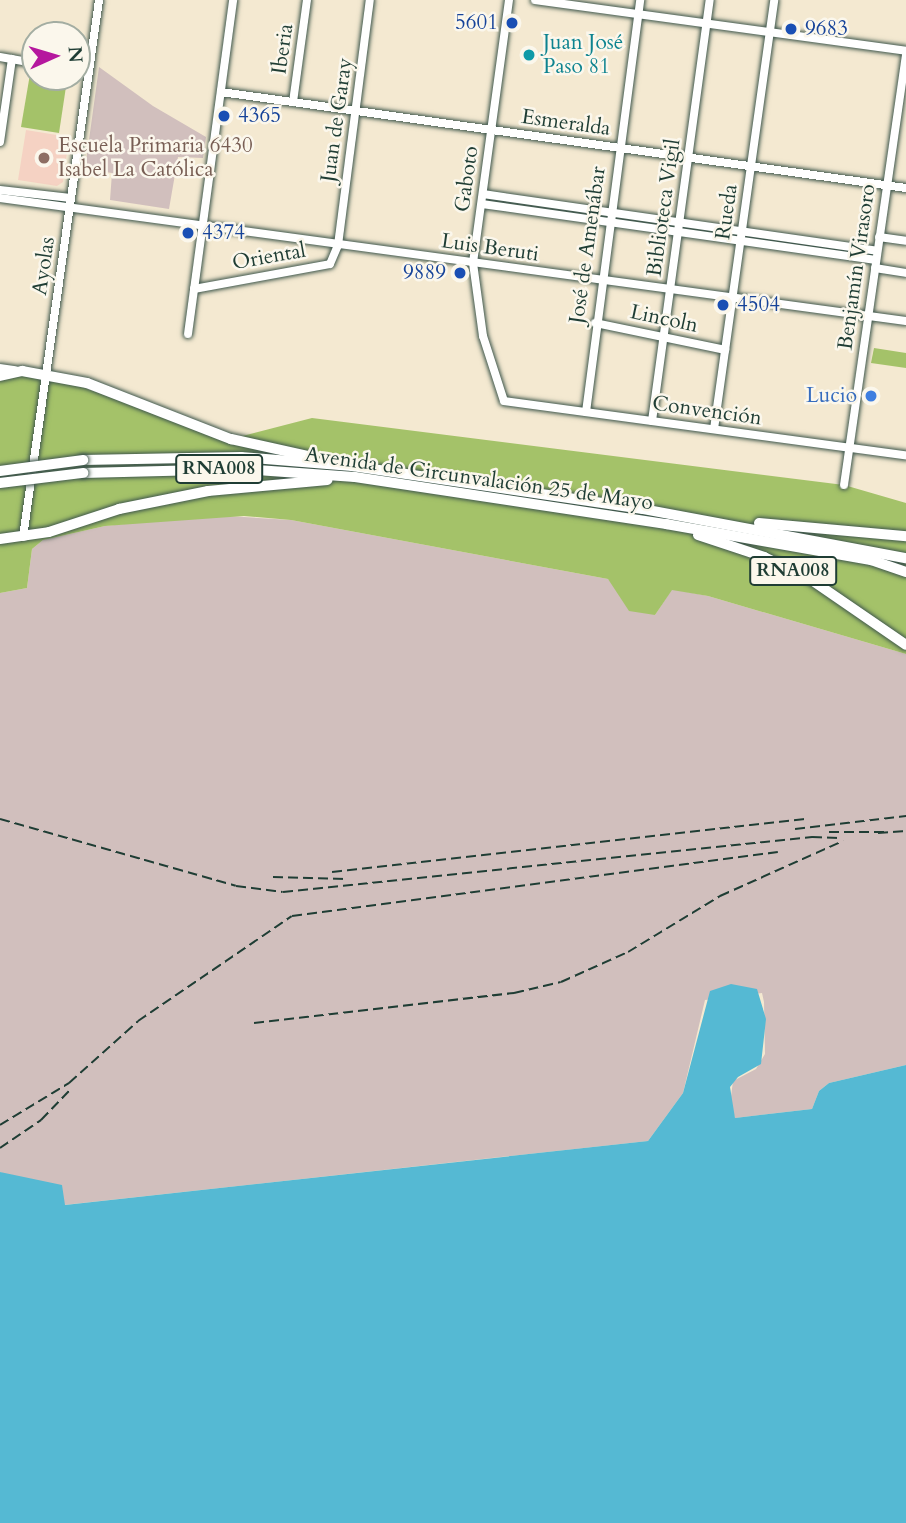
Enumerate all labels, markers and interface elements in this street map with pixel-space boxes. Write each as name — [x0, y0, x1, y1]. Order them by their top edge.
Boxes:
place label: 5601 — [455, 10, 498, 36]
marker: 5601 — [504, 15, 520, 31]
place label: 9683 — [805, 16, 848, 42]
north arrow — [21, 21, 91, 91]
marker: 9683 — [783, 21, 799, 37]
street label: Iberia — [267, 22, 299, 76]
place label: Juan José Paso 81 — [543, 30, 623, 80]
text: N — [61, 46, 88, 64]
marker: Juan José Paso 81 — [521, 47, 537, 63]
street label: Juan de Garay — [316, 56, 358, 184]
place label: 4365 — [238, 103, 281, 129]
street label: Esmeralda — [520, 104, 612, 142]
marker: 4365 — [216, 108, 232, 124]
place label: Escuela Primaria 6430 Isabel La Católica — [58, 133, 253, 183]
street label: Biblioteca Vigil — [642, 137, 686, 279]
street label: Gaboto — [450, 144, 484, 214]
marker: Escuela Primaria 6430 Isabel La Católica — [36, 150, 52, 166]
street label: José de Amenábar — [565, 165, 611, 325]
street label: Benjamín Virasoro — [833, 182, 881, 352]
street label: Rueda — [711, 183, 743, 241]
place label: 4374 — [202, 220, 245, 246]
marker: 4374 — [180, 225, 196, 241]
street label: Luis Beruti — [440, 229, 540, 267]
street label: Ayolas — [27, 235, 61, 297]
street label: Oriental — [230, 238, 308, 276]
place label: 9889 — [403, 260, 446, 286]
marker: 9889 — [452, 265, 468, 281]
place label: 4504 — [737, 292, 780, 318]
marker: 4504 — [715, 297, 731, 313]
street label: Lincoln — [628, 300, 700, 338]
place label: Lucio — [806, 383, 857, 409]
marker: Lucio — [863, 388, 879, 404]
street label: Convención — [651, 391, 763, 431]
street label: Avenida de Circunvalación 25 de Mayo — [303, 442, 655, 516]
road number: RNA008 — [174, 454, 264, 484]
road number: RNA008 — [748, 556, 838, 586]

